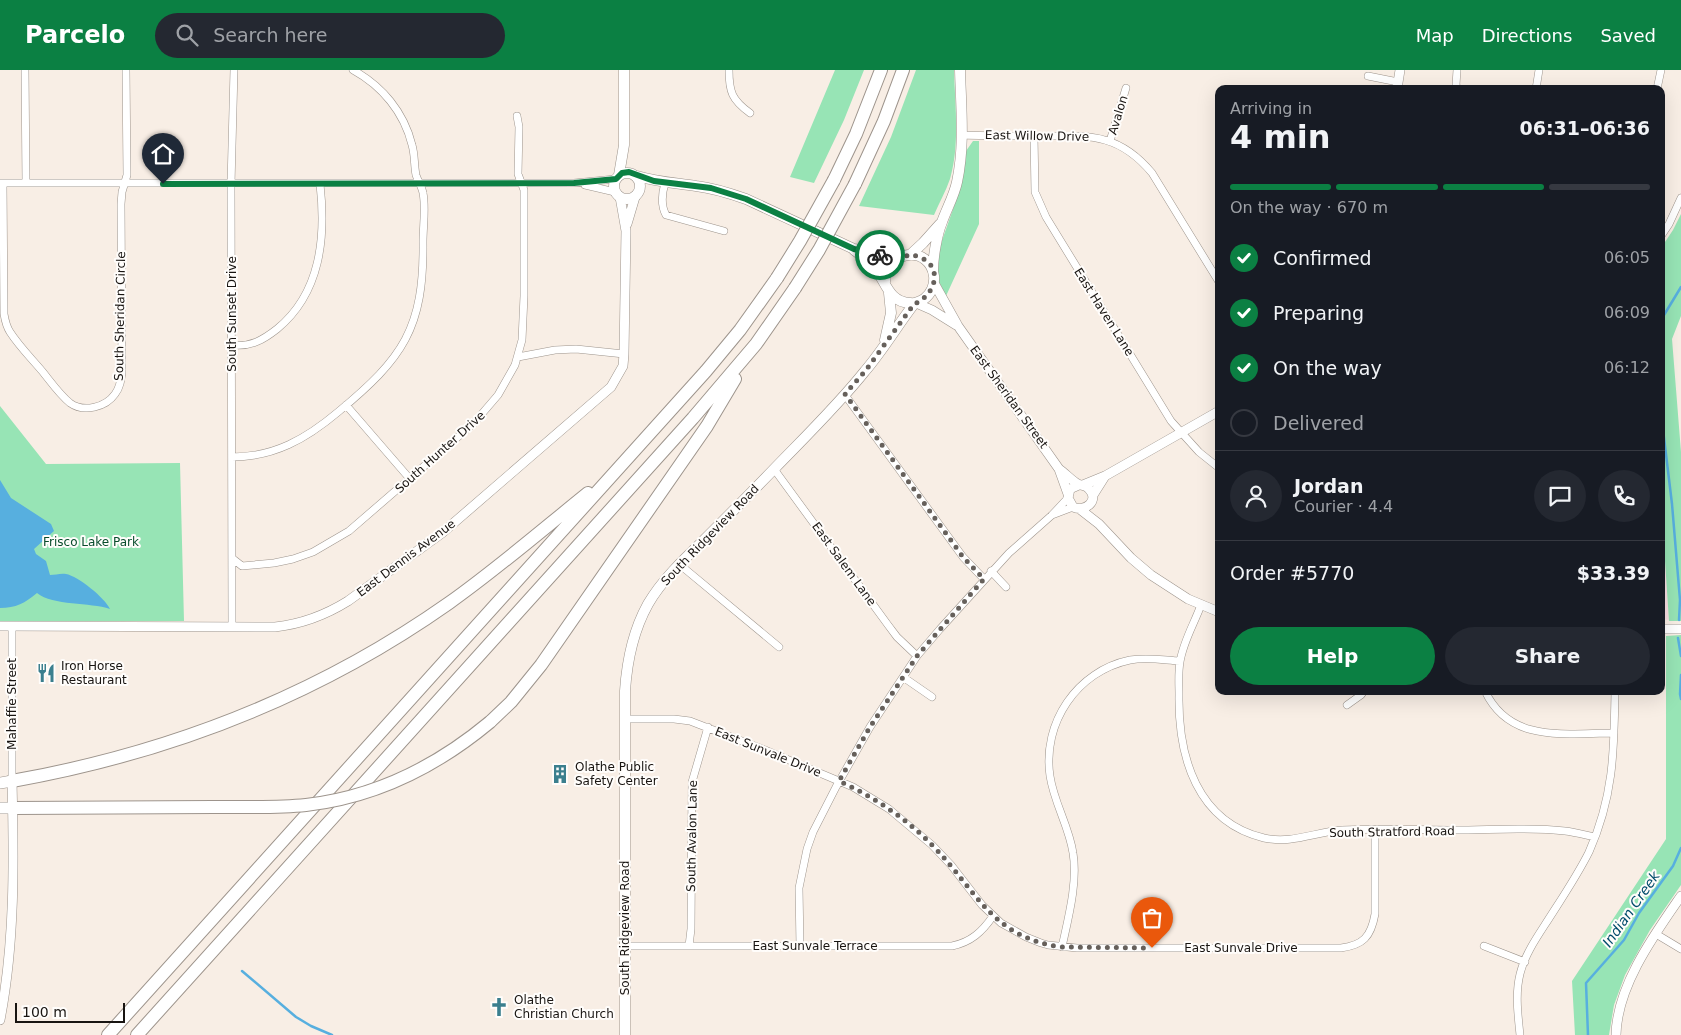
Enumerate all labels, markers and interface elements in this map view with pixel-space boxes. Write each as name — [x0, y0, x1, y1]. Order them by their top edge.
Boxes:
search box — [155, 13, 505, 58]
text: Parcelo — [25, 21, 125, 49]
icon: search — [173, 21, 201, 49]
text: Search here — [213, 24, 327, 46]
text: Map — [1416, 25, 1454, 46]
text: Directions — [1482, 25, 1572, 46]
text: Saved — [1600, 25, 1656, 46]
street label: Avalon — [1105, 94, 1131, 136]
text: Arriving in — [1230, 99, 1312, 118]
text: 06:31–06:36 — [1520, 117, 1650, 139]
text: 4 min — [1230, 118, 1331, 156]
street label: East Willow Drive — [985, 128, 1089, 144]
pin — [142, 133, 184, 184]
icon: home — [149, 140, 177, 168]
text: On the way · 670 m — [1230, 198, 1388, 217]
courier — [855, 230, 905, 280]
icon: bike — [866, 241, 894, 269]
icon: check — [1230, 244, 1258, 272]
text: Confirmed — [1273, 247, 1372, 269]
text: 06:05 — [1604, 248, 1650, 267]
street label: South Sheridan Circle — [112, 251, 128, 381]
street label: South Sunset Drive — [225, 256, 239, 372]
street label: East Haven Lane — [1071, 265, 1137, 359]
icon: check — [1230, 299, 1258, 327]
text: Preparing — [1273, 302, 1364, 324]
text: 06:09 — [1604, 303, 1650, 322]
street label: East Sheridan Street — [967, 343, 1051, 451]
icon: check — [1230, 354, 1258, 382]
text: On the way — [1273, 357, 1382, 379]
text: 06:12 — [1604, 358, 1650, 377]
street label: South Hunter Drive — [392, 408, 488, 496]
text: Delivered — [1273, 412, 1364, 434]
button: person — [1230, 470, 1282, 522]
button: chat — [1534, 470, 1586, 522]
button: phone — [1598, 470, 1650, 522]
text: Jordan — [1294, 475, 1363, 497]
street label: South Ridgeview Road — [658, 482, 762, 588]
text: Courier · 4.4 — [1294, 497, 1393, 516]
street label: East Dennis Avenue — [354, 516, 458, 600]
street label: East Salem Lane — [809, 519, 879, 609]
park label: Frisco Lake Park — [43, 535, 139, 549]
text: Order #5770 — [1230, 562, 1354, 584]
text: $33.39 — [1577, 562, 1650, 584]
button: Help — [1230, 627, 1435, 685]
button: Share — [1445, 627, 1650, 685]
street label: Mahaffie Street — [5, 658, 19, 750]
place label: Iron Horse Restaurant — [61, 659, 127, 687]
restaurant icon: Iron Horse Restaurant — [35, 662, 57, 684]
street label: East Sunvale Drive — [713, 724, 823, 780]
place label: Olathe Public Safety Center — [575, 760, 658, 788]
building icon: Olathe Public Safety Center — [549, 763, 571, 785]
street label: South Avalon Lane — [684, 780, 700, 892]
street label: South Stratford Road — [1329, 824, 1455, 840]
street label: South Ridgeview Road — [618, 861, 632, 995]
water label: Indian Creek — [1599, 867, 1663, 950]
pin — [1131, 897, 1173, 948]
icon: bag — [1138, 904, 1166, 932]
street label: East Sunvale Terrace — [752, 939, 878, 953]
street label: East Sunvale Drive — [1184, 941, 1298, 955]
place label: Olathe Christian Church — [514, 993, 614, 1021]
church icon: Olathe Christian Church — [488, 996, 510, 1018]
scale bar — [15, 1000, 125, 1023]
text: 100 m — [22, 1004, 67, 1020]

